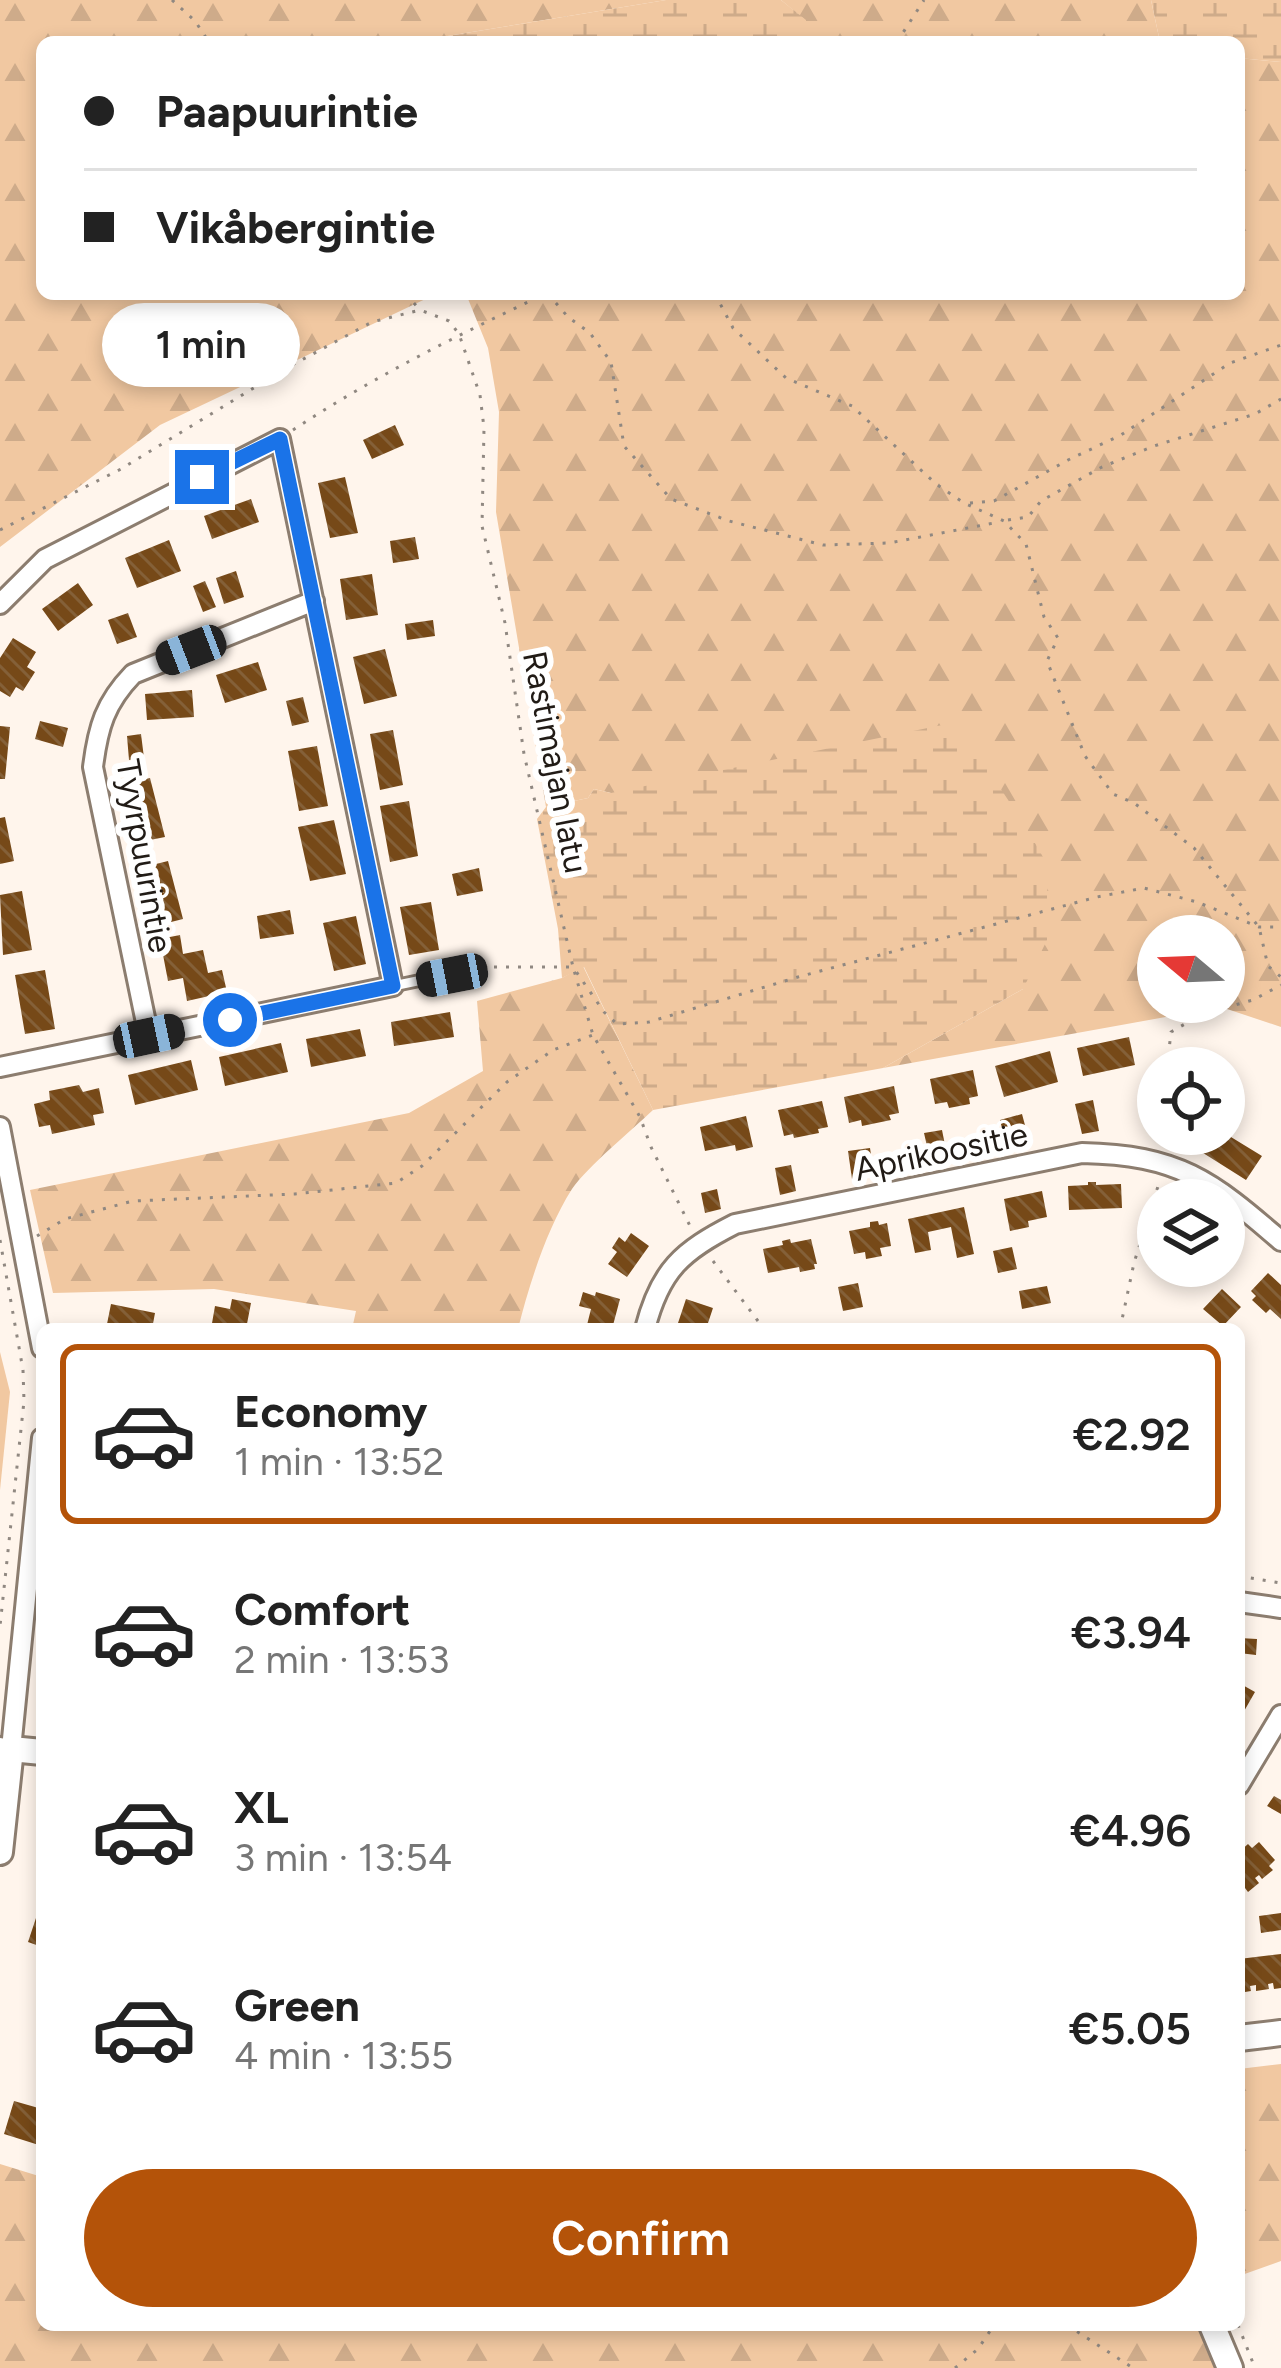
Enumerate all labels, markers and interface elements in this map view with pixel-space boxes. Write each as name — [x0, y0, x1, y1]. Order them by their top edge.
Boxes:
text: Paapuurintie — [156, 84, 418, 138]
text: Vikåbergintie — [156, 200, 435, 254]
callout: 1 min — [103, 303, 301, 387]
text: 1 min — [155, 321, 247, 368]
route end — [175, 450, 229, 504]
car — [151, 620, 231, 680]
street label: Rastimajan latu — [515, 648, 596, 876]
street label: Tyyrpuurintie — [108, 756, 181, 956]
north arrow — [1137, 915, 1245, 1023]
map controls — [1137, 915, 1245, 1287]
car — [413, 950, 491, 1000]
route start — [203, 993, 257, 1047]
car — [110, 1011, 188, 1061]
button: locate — [1137, 1047, 1245, 1155]
street label: Aprikoositie — [851, 1114, 1031, 1189]
button: layers — [1137, 1179, 1245, 1287]
icon: car — [90, 1380, 198, 1488]
text: Economy — [234, 1384, 427, 1438]
text: €2.92 — [1073, 1407, 1191, 1461]
text: 1 min · 13:52 — [234, 1438, 444, 1485]
icon: car — [90, 1578, 198, 1686]
text: Comfort — [234, 1582, 410, 1636]
text: €3.94 — [1071, 1605, 1191, 1659]
text: 2 min · 13:53 — [234, 1636, 449, 1683]
icon: car — [90, 1776, 198, 1884]
text: XL — [234, 1780, 289, 1834]
text: €4.96 — [1070, 1803, 1191, 1857]
text: 3 min · 13:54 — [234, 1834, 452, 1881]
icon: car — [90, 1974, 198, 2082]
text: Green — [234, 1978, 360, 2032]
text: €5.05 — [1069, 2001, 1191, 2055]
text: 4 min · 13:55 — [234, 2032, 453, 2079]
button: Confirm — [84, 2169, 1197, 2307]

